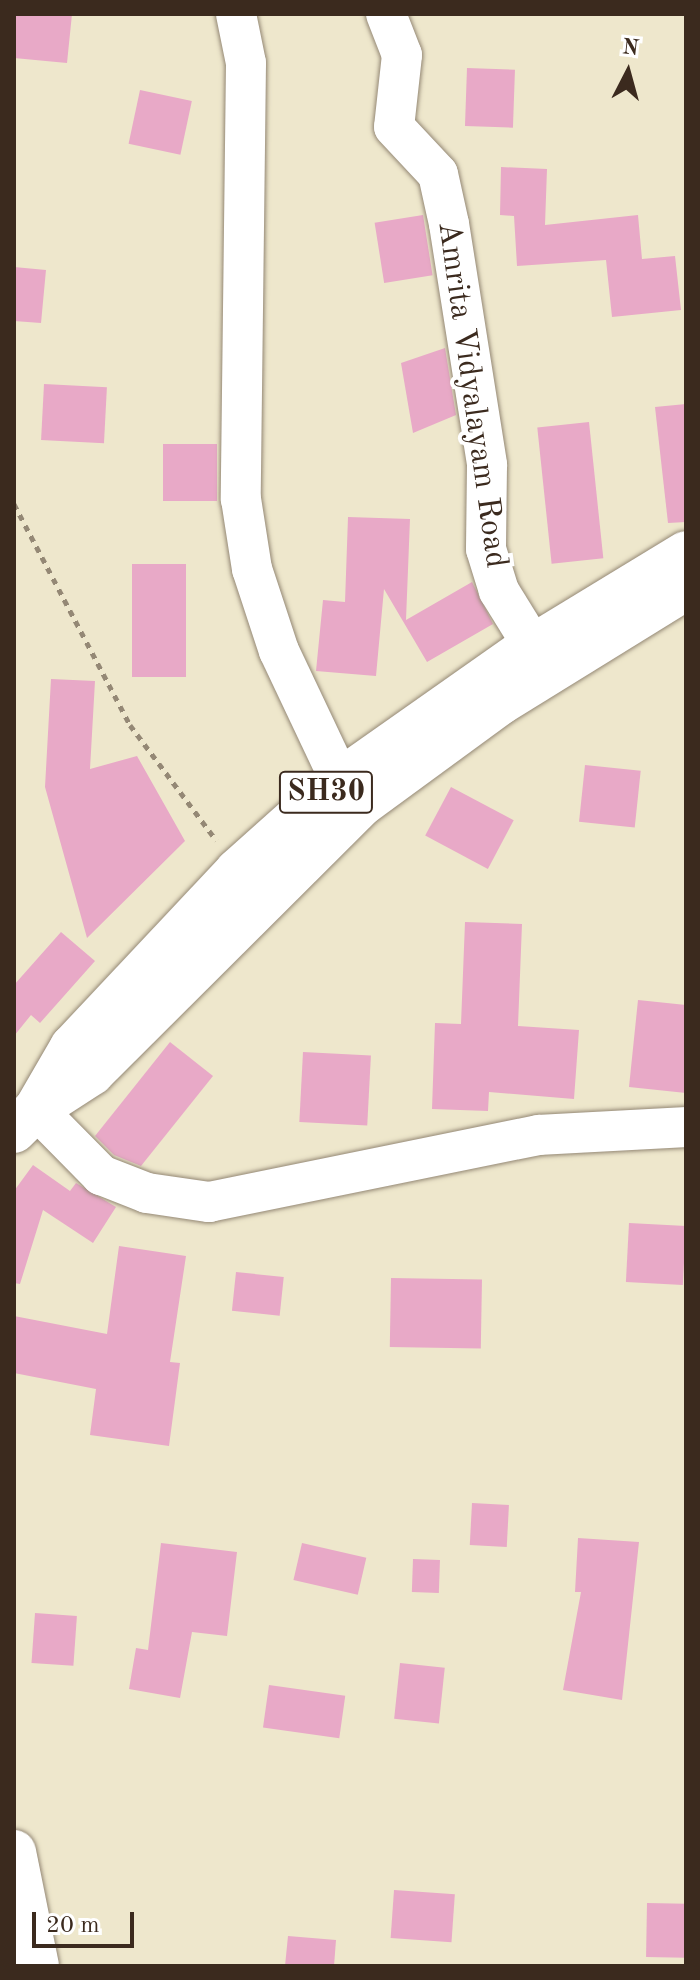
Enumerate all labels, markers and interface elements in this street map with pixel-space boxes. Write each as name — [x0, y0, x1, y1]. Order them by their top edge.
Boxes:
north arrow — [588, 32, 668, 112]
text: N — [621, 36, 640, 60]
street label: Amrita Vidyalayam Road — [428, 219, 514, 571]
road number: SH30 — [278, 766, 374, 818]
scale bar — [36, 1896, 138, 1946]
text: 20 m — [46, 1914, 100, 1938]

